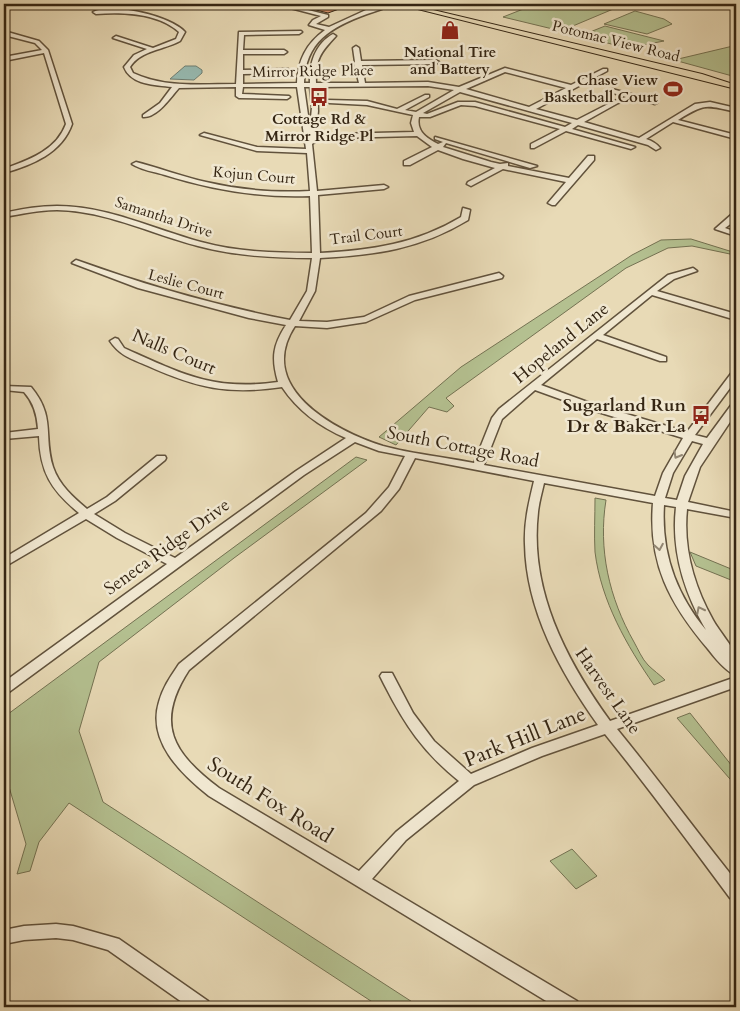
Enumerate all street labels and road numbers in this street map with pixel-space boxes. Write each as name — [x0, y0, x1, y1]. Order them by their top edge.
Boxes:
street label: Potomac View Road — [550, 15, 682, 67]
street label: Mirror Ridge Place — [252, 60, 374, 82]
street label: Kojun Court — [212, 161, 296, 189]
street label: Samantha Drive — [113, 192, 216, 242]
street label: Trail Court — [329, 221, 404, 249]
street label: Leslie Court — [146, 264, 226, 304]
street label: Hopeland Lane — [508, 297, 614, 389]
street label: Nalls Court — [128, 323, 220, 381]
street label: South Cottage Road — [385, 420, 542, 474]
street label: Seneca Ridge Drive — [99, 493, 235, 601]
street label: Harvest Lane — [569, 643, 647, 739]
street label: Park Hill Lane — [460, 699, 590, 775]
street label: South Fox Road — [202, 750, 338, 850]

